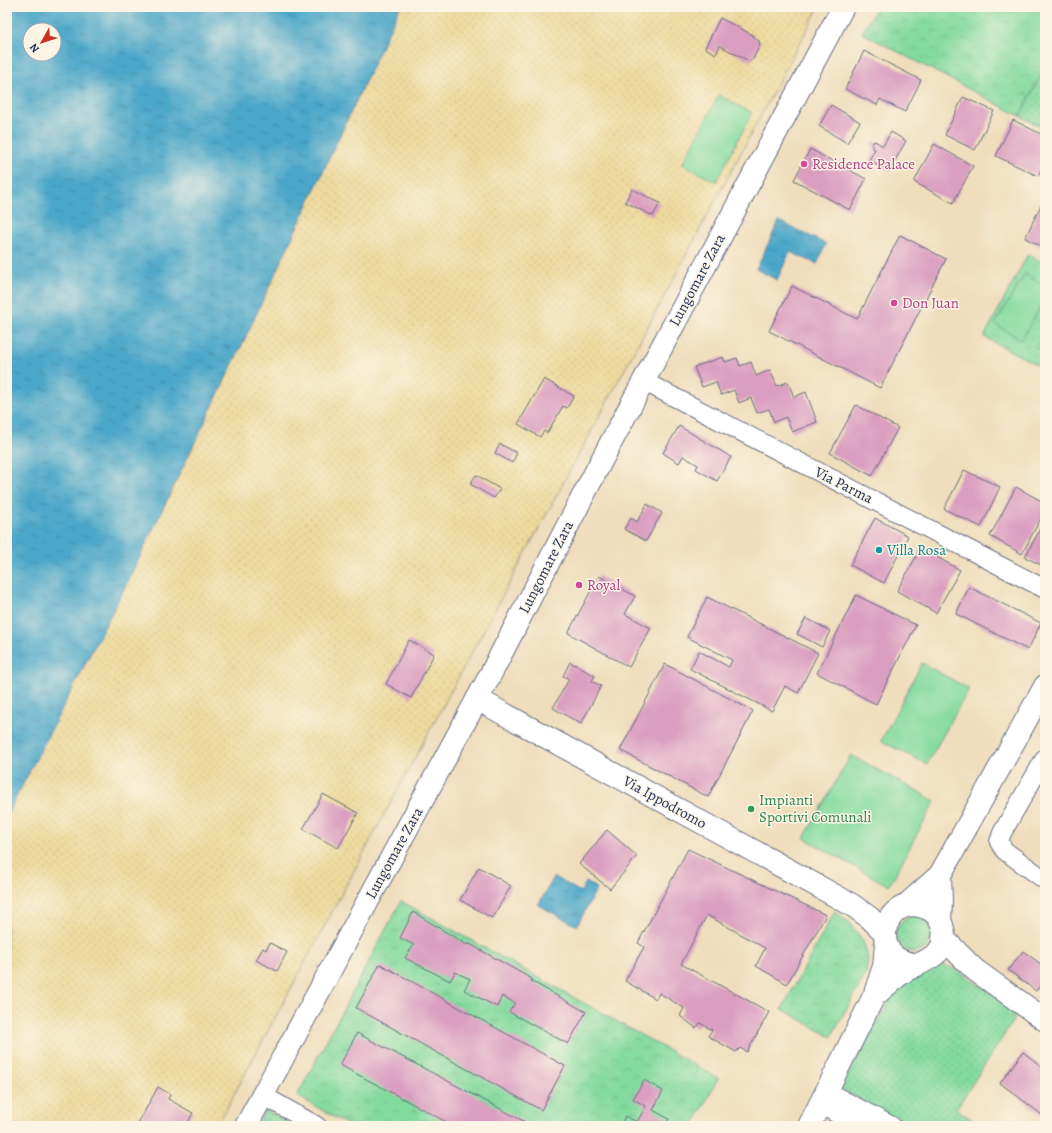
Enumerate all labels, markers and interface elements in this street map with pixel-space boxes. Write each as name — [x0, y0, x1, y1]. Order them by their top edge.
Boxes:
north arrow — [22, 22, 62, 62]
text: N — [26, 40, 43, 56]
place label: Residence Palace — [812, 154, 915, 174]
marker: Residence Palace — [799, 159, 809, 169]
street label: Lungomare Zara — [664, 230, 730, 330]
place label: Don Juan — [902, 293, 959, 313]
marker: Don Juan — [889, 298, 899, 308]
street label: Via Parma — [811, 461, 877, 508]
street label: Lungomare Zara — [514, 517, 578, 617]
place label: Villa Rosa — [886, 540, 946, 560]
marker: Villa Rosa — [874, 545, 884, 555]
place label: Royal — [587, 575, 620, 595]
marker: Royal — [574, 580, 584, 590]
street label: Via Ippodromo — [619, 770, 710, 833]
place label: Impianti Sportivi Comunali — [759, 790, 871, 827]
street label: Lungomare Zara — [361, 804, 427, 902]
marker: Impianti Sportivi Comunali — [746, 804, 756, 814]

